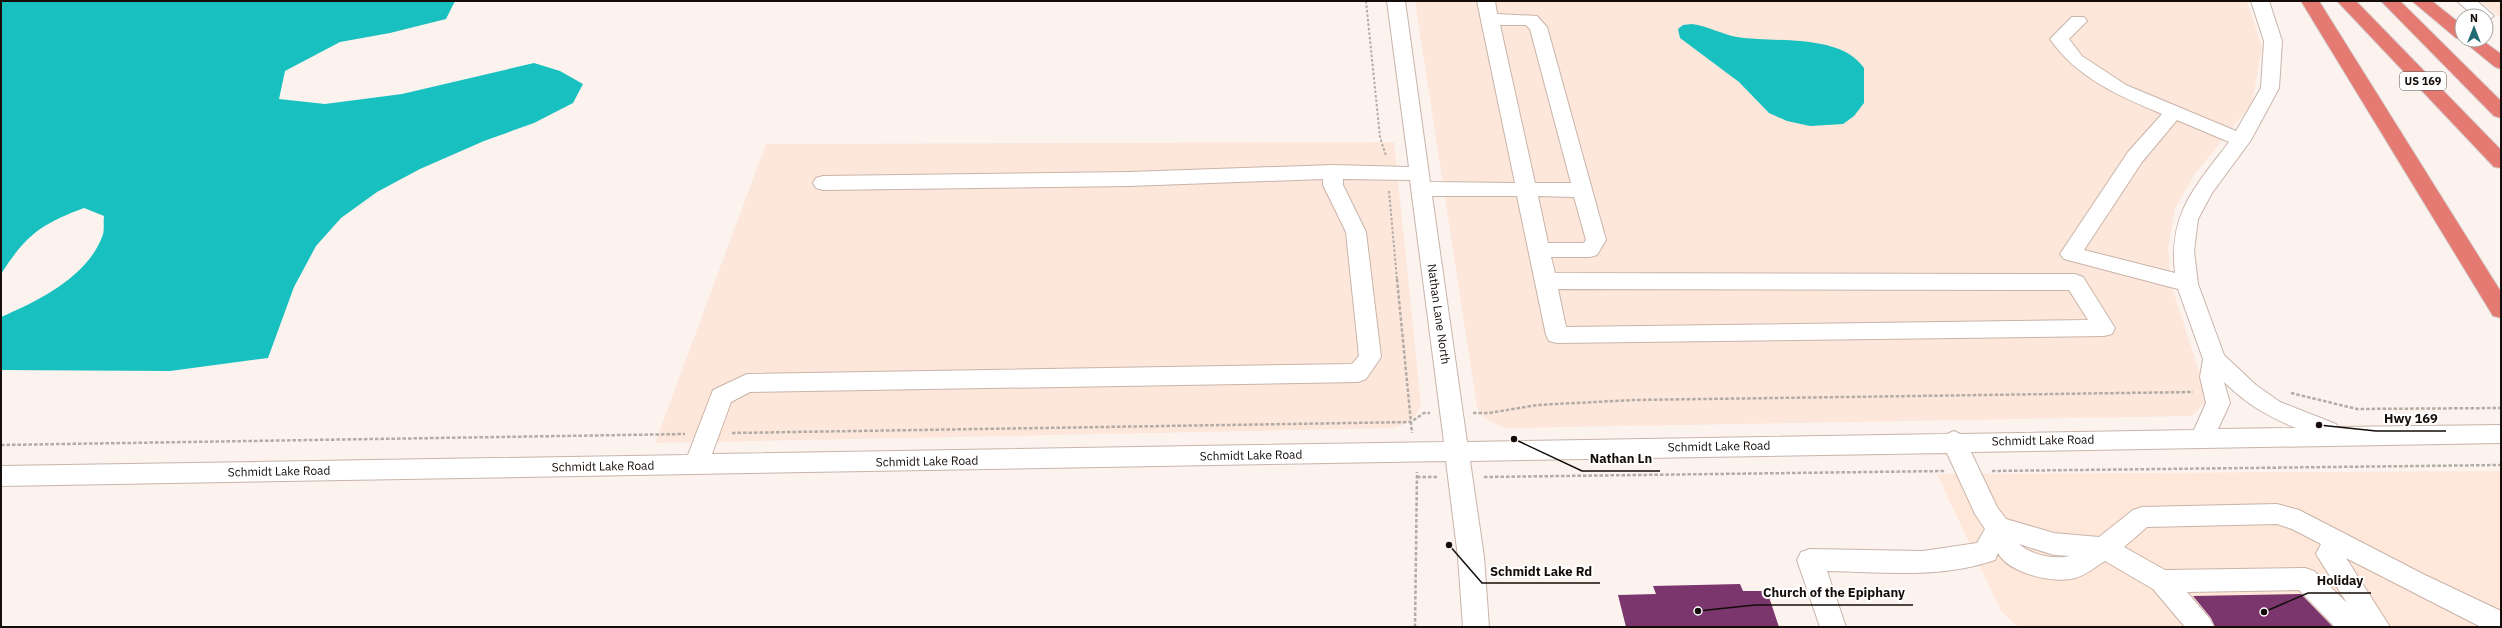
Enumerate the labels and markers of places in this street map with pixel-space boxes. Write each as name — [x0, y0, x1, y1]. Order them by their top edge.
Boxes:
callout: Hwy 169 — [2376, 406, 2446, 431]
callout: Nathan Ln — [1582, 446, 1660, 471]
callout: Schmidt Lake Rd — [1482, 558, 1600, 583]
callout: Holiday — [2308, 568, 2371, 593]
callout: Church of the Epiphany — [1755, 580, 1913, 605]

